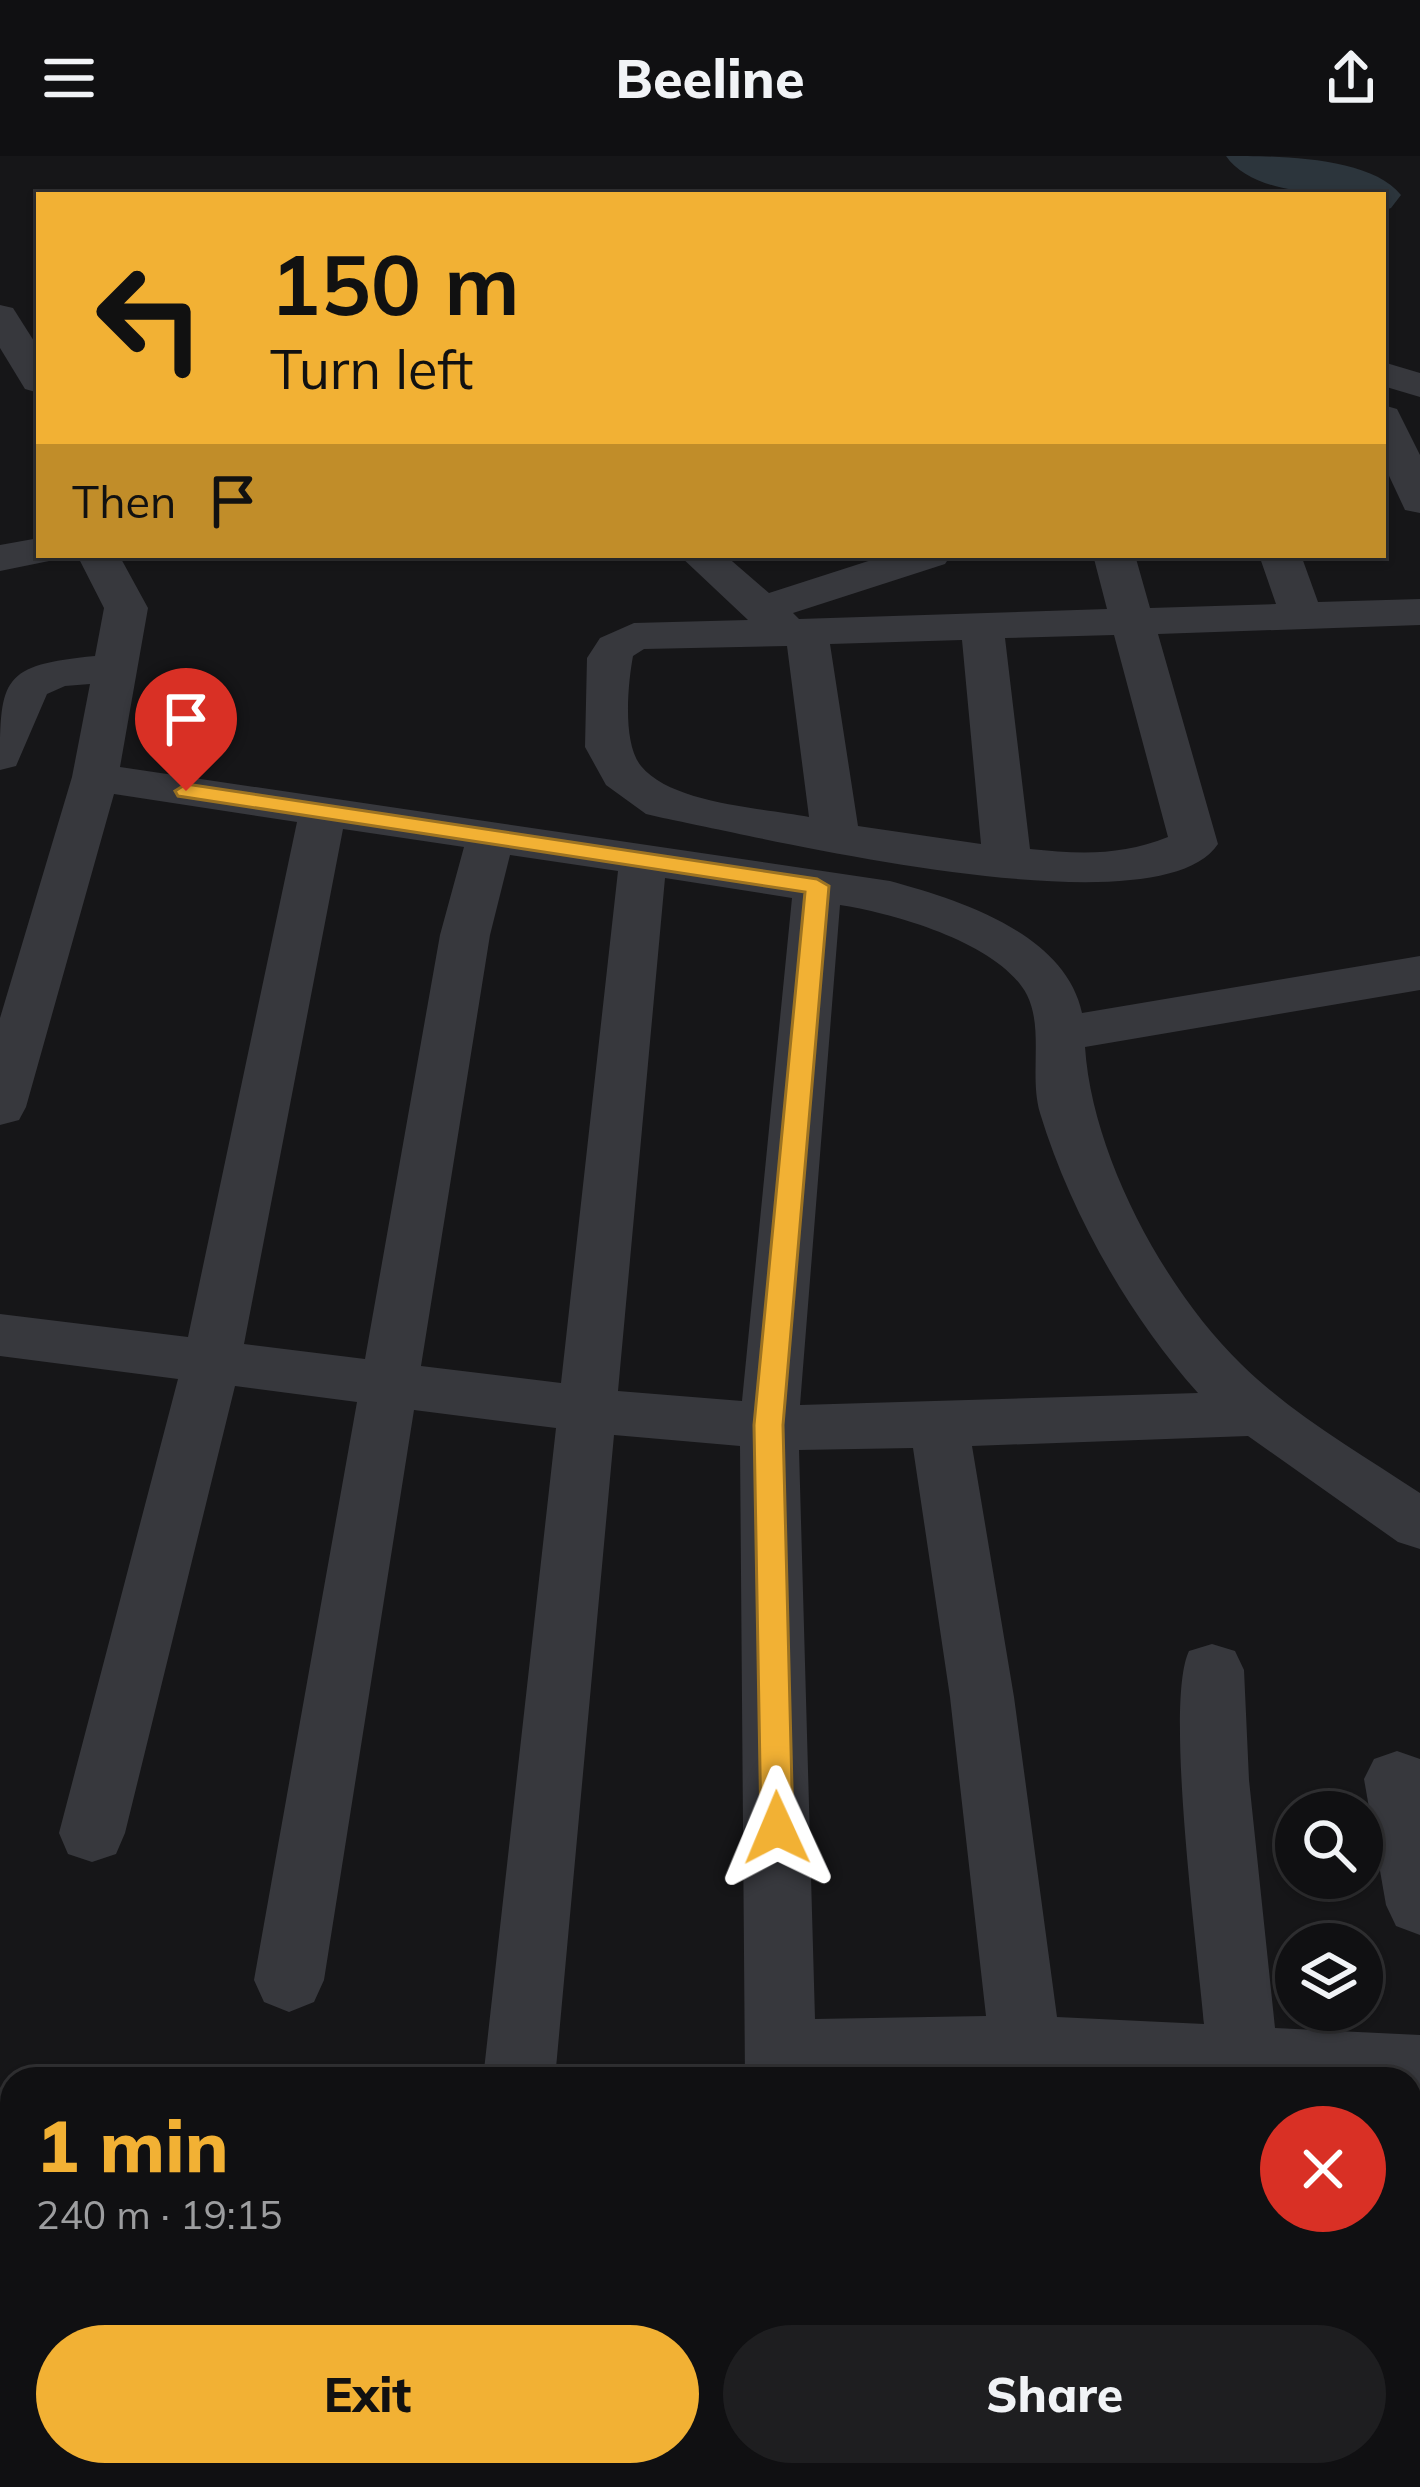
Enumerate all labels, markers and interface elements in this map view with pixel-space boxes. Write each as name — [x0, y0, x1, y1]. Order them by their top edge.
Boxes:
text: Beeline — [615, 44, 805, 112]
icon: menu — [36, 45, 102, 111]
icon: share — [1318, 45, 1384, 111]
text: 150 m — [270, 231, 520, 336]
icon: left — [72, 240, 228, 396]
text: Turn left — [270, 335, 473, 403]
icon: arrive — [200, 468, 266, 534]
text: Then — [72, 473, 176, 529]
pin — [135, 668, 237, 791]
icon: arrive — [153, 686, 219, 752]
position arrow — [714, 1765, 840, 1891]
map controls — [1275, 1791, 1383, 2031]
button: search — [1275, 1791, 1383, 1899]
button: layers — [1275, 1923, 1383, 2031]
text: 1 min — [36, 2100, 229, 2190]
button: close — [1260, 2106, 1386, 2232]
text: 240 m · 19:15 — [36, 2190, 282, 2239]
button: Exit — [36, 2325, 699, 2463]
button: Share — [723, 2325, 1386, 2463]

